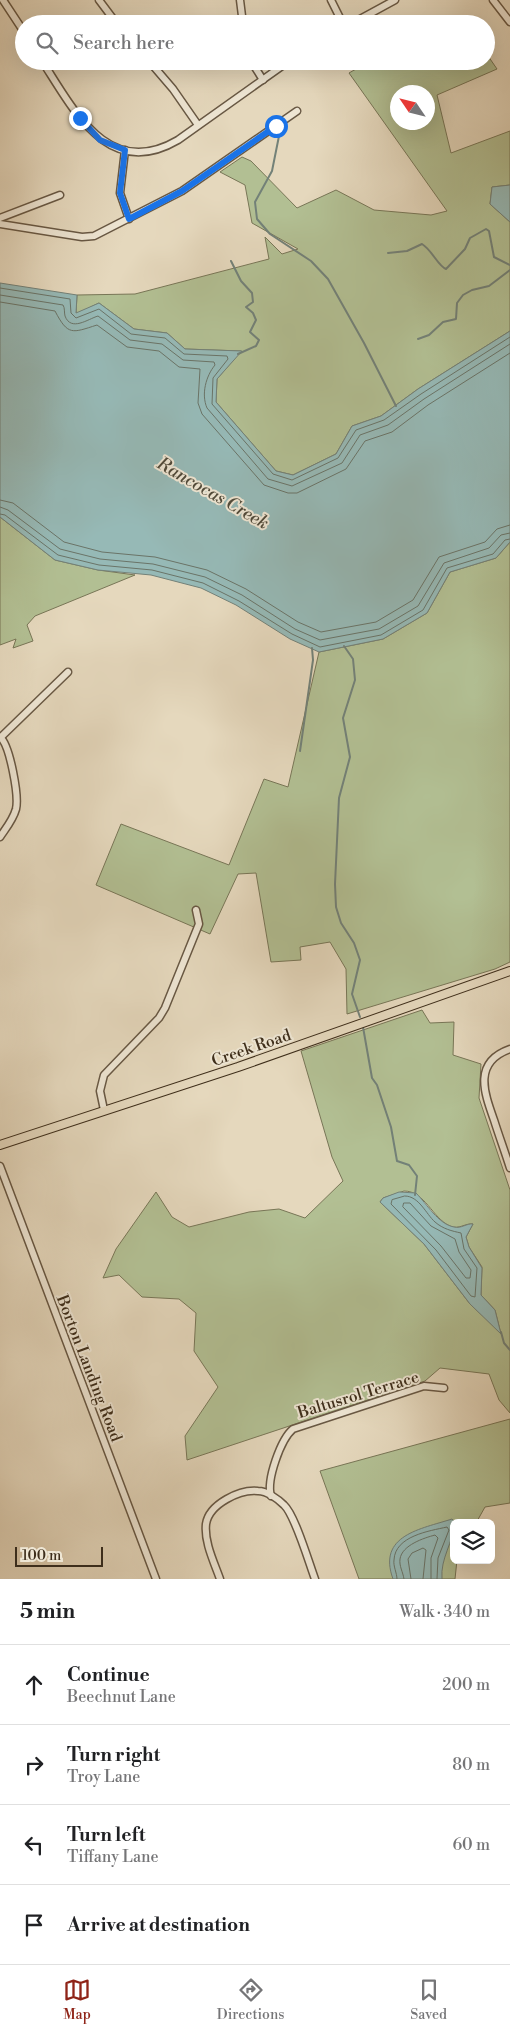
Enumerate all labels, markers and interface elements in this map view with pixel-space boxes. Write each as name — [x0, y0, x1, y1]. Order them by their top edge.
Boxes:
search box — [15, 15, 495, 70]
icon: search — [33, 29, 61, 57]
text: Search here — [73, 31, 174, 55]
north arrow — [390, 85, 435, 130]
route end — [69, 107, 92, 130]
route start — [265, 115, 288, 138]
water label: Rancocas Creek — [152, 452, 273, 535]
street label: Creek Road — [209, 1025, 294, 1071]
street label: Borton Landing Road — [51, 1291, 126, 1445]
street label: Baltusrol Terrace — [294, 1367, 421, 1423]
map controls — [450, 1519, 495, 1564]
button: layers — [450, 1519, 495, 1564]
scale bar — [15, 1544, 102, 1567]
text: 100 m — [22, 1547, 61, 1565]
text: 5 min — [20, 1599, 75, 1625]
text: Walk · 340 m — [400, 1602, 490, 1622]
text: Continue — [67, 1663, 150, 1687]
icon: ahead — [20, 1671, 48, 1699]
text: 200 m — [442, 1675, 490, 1695]
text: Beechnut Lane — [67, 1687, 176, 1707]
text: Turn right — [67, 1743, 160, 1767]
icon: right — [20, 1751, 48, 1779]
text: 80 m — [452, 1755, 490, 1775]
text: Troy Lane — [67, 1767, 140, 1787]
text: Turn left — [67, 1823, 146, 1847]
icon: left — [20, 1831, 48, 1859]
text: 60 m — [452, 1835, 490, 1855]
text: Tiffany Lane — [67, 1847, 159, 1867]
icon: arrive — [20, 1911, 48, 1939]
text: Arrive at destination — [67, 1913, 250, 1937]
tab: Map — [63, 1976, 91, 2024]
tab: Directions — [217, 1976, 284, 2024]
tab: Saved — [410, 1976, 447, 2024]

